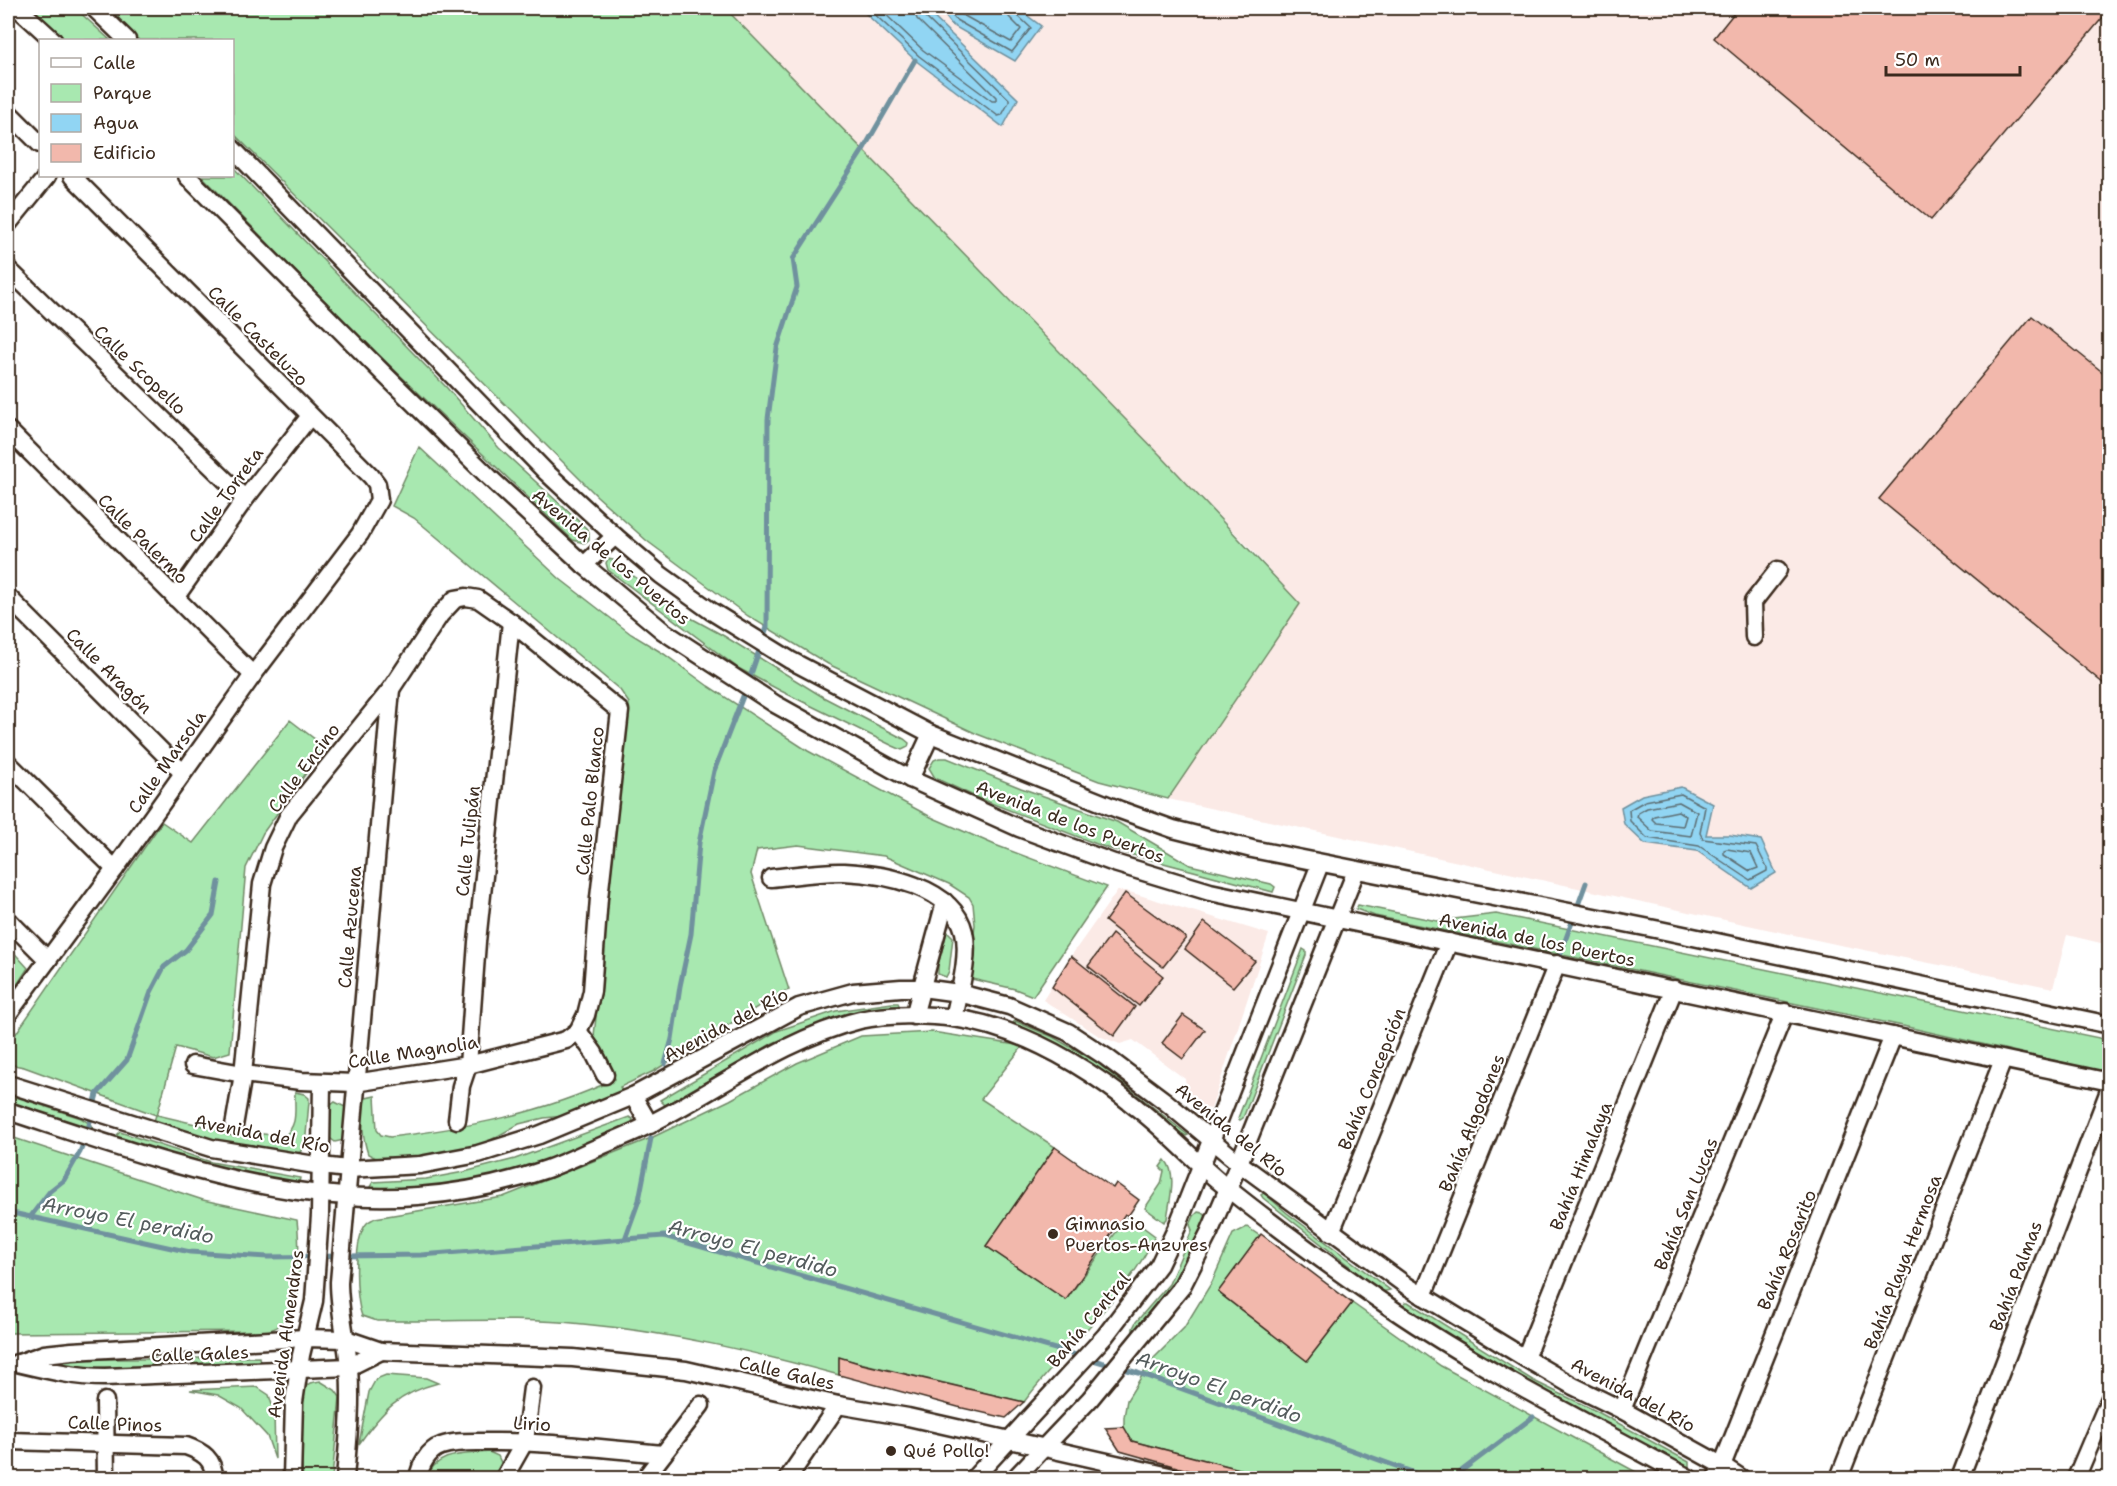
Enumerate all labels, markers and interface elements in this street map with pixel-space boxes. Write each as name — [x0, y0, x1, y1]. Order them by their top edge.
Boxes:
legend — [39, 39, 234, 177]
scale bar — [1886, 39, 2020, 77]
text: 50 m — [1895, 48, 1940, 72]
text: Calle — [93, 51, 136, 75]
text: Parque — [93, 81, 152, 105]
text: Agua — [93, 111, 138, 135]
text: Edificio — [93, 141, 156, 165]
street label: Calle Casteluzo — [202, 280, 314, 392]
street label: Calle Scopello — [89, 320, 191, 420]
street label: Calle Torreta — [183, 442, 269, 548]
street label: Avenida de los Puertos — [527, 483, 695, 631]
street label: Calle Palermo — [92, 488, 194, 590]
street label: Calle Aragón — [61, 623, 157, 719]
street label: Calle Marsola — [123, 706, 211, 818]
street label: Calle Encino — [263, 718, 345, 818]
street label: Calle Palo Blanco — [570, 725, 610, 877]
street label: Avenida de los Puertos — [972, 775, 1168, 869]
street label: Calle Tulipán — [450, 784, 486, 898]
street label: Calle Azucena — [333, 865, 367, 989]
street label: Avenida de los Puertos — [1437, 907, 1637, 973]
street label: Avenida del Río — [660, 982, 792, 1068]
street label: Bahía Concepción — [1333, 1004, 1411, 1154]
street label: Calle Magnolia — [346, 1030, 480, 1074]
street label: Bahía Algodones — [1433, 1051, 1511, 1195]
street label: Avenida del Río — [1170, 1077, 1292, 1183]
street label: Bahía Himalaya — [1544, 1098, 1618, 1234]
street label: Avenida del Río — [192, 1109, 332, 1159]
street label: Bahía San Lucas — [1648, 1134, 1724, 1274]
street label: Bahía Playa Hermosa — [1859, 1171, 1947, 1353]
street label: Bahía Rosarito — [1752, 1186, 1822, 1314]
water label: Arroyo El perdido — [40, 1191, 216, 1249]
place label: Gimnasio Puertos-Anzures — [1065, 1212, 1208, 1257]
water label: Arroyo El perdido — [665, 1213, 841, 1283]
street label: Bahía Palmas — [1984, 1217, 2048, 1335]
marker: Gimnasio Puertos-Anzures — [1046, 1227, 1060, 1241]
street label: Avenida Almendros — [262, 1248, 310, 1420]
street label: Bahía Central — [1042, 1267, 1136, 1373]
street label: Calle Gales — [151, 1340, 249, 1368]
water label: Arroyo El perdido — [1133, 1345, 1305, 1429]
street label: Calle Gales — [737, 1350, 837, 1396]
street label: Avenida del Río — [1567, 1352, 1699, 1438]
street label: Calle Pinos — [67, 1410, 163, 1438]
street label: Lirio — [513, 1411, 551, 1437]
place label: Qué Pollo! — [903, 1439, 989, 1463]
marker: Qué Pollo! — [884, 1444, 898, 1458]

